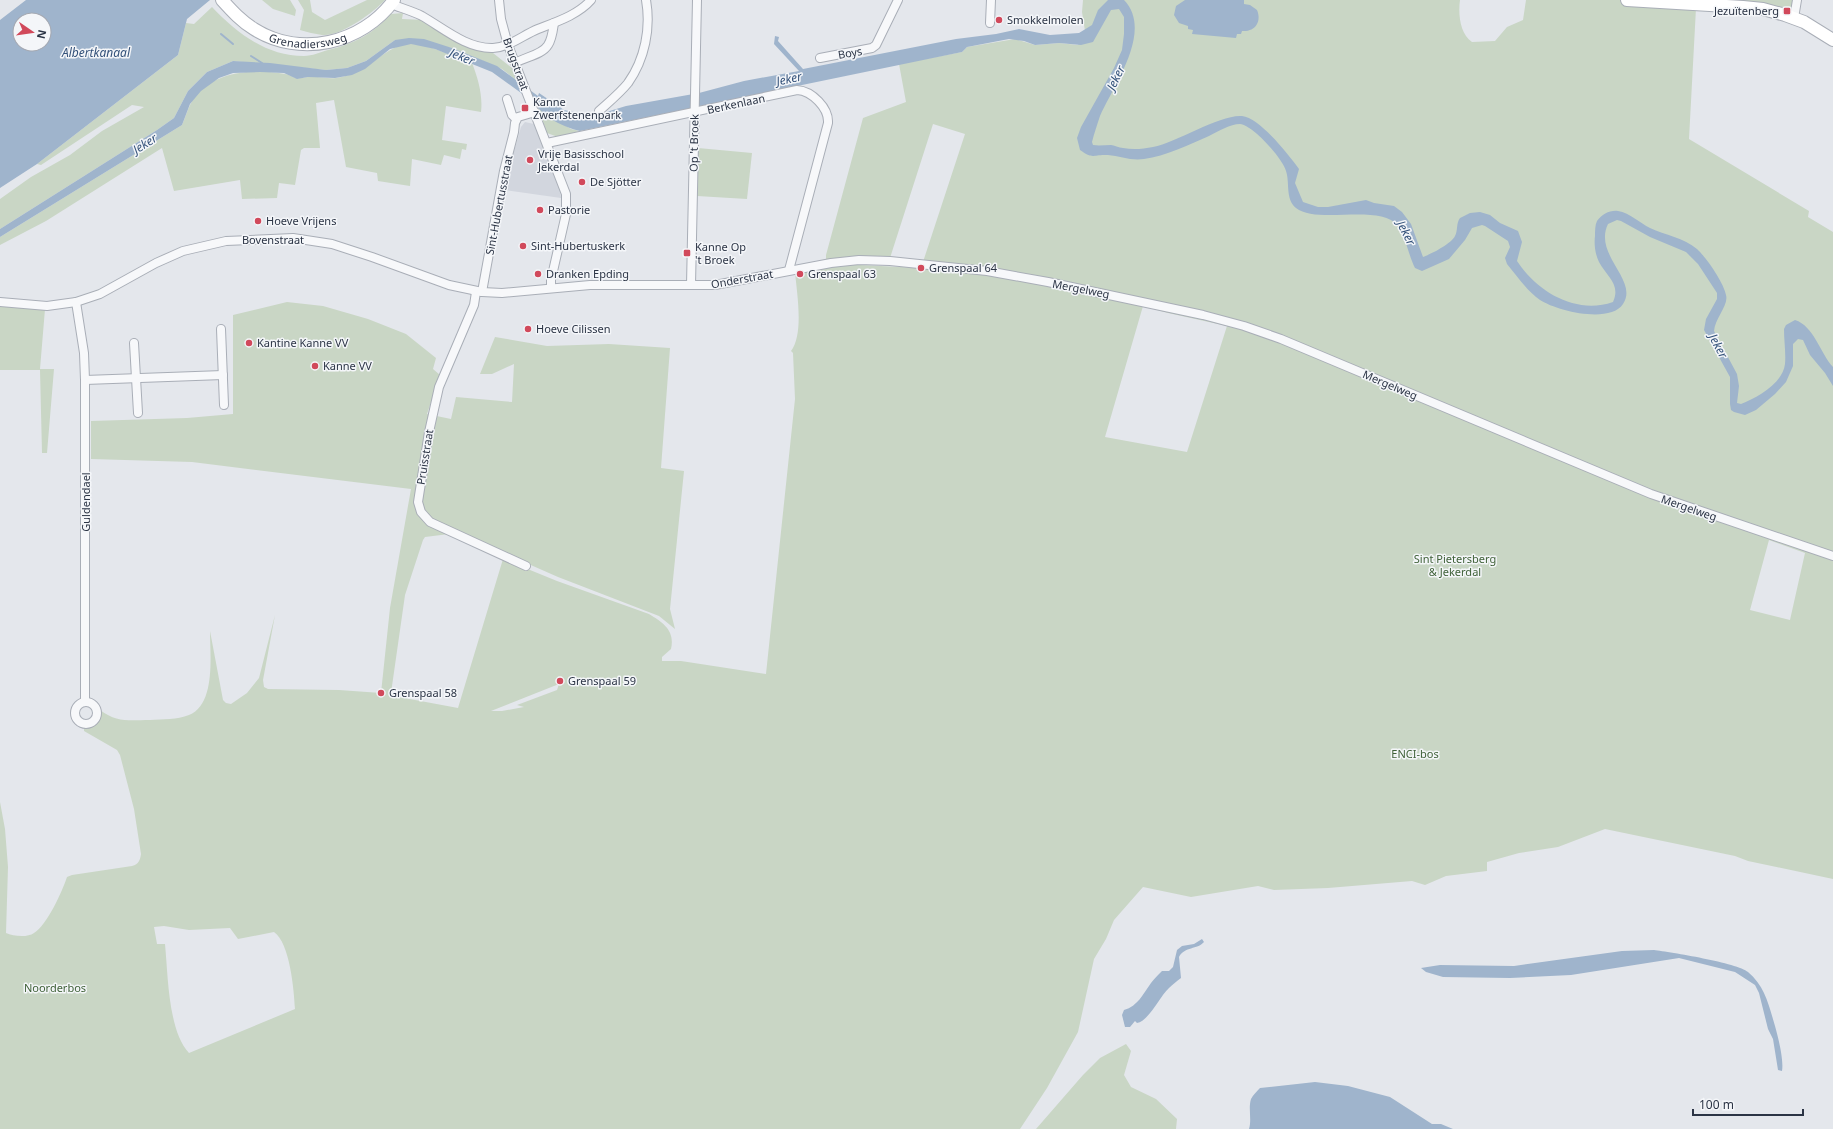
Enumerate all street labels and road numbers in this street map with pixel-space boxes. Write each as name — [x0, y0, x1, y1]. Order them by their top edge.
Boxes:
street label: Grenadiersweg — [267, 29, 349, 51]
street label: Brugstraat — [500, 35, 533, 92]
street label: Boys — [837, 43, 863, 62]
street label: Berkenlaan — [706, 90, 766, 117]
street label: Op 't Broek — [685, 114, 702, 172]
street label: Sint-Hubertusstraat — [481, 154, 516, 256]
street label: Bovenstraat — [242, 232, 304, 247]
street label: Onderstraat — [710, 266, 774, 291]
street label: Mergelweg — [1051, 276, 1111, 301]
street label: Mergelweg — [1361, 366, 1420, 403]
street label: Pruisstraat — [413, 428, 436, 486]
street label: Guldendael — [78, 472, 93, 532]
street label: Mergelweg — [1659, 491, 1719, 524]

